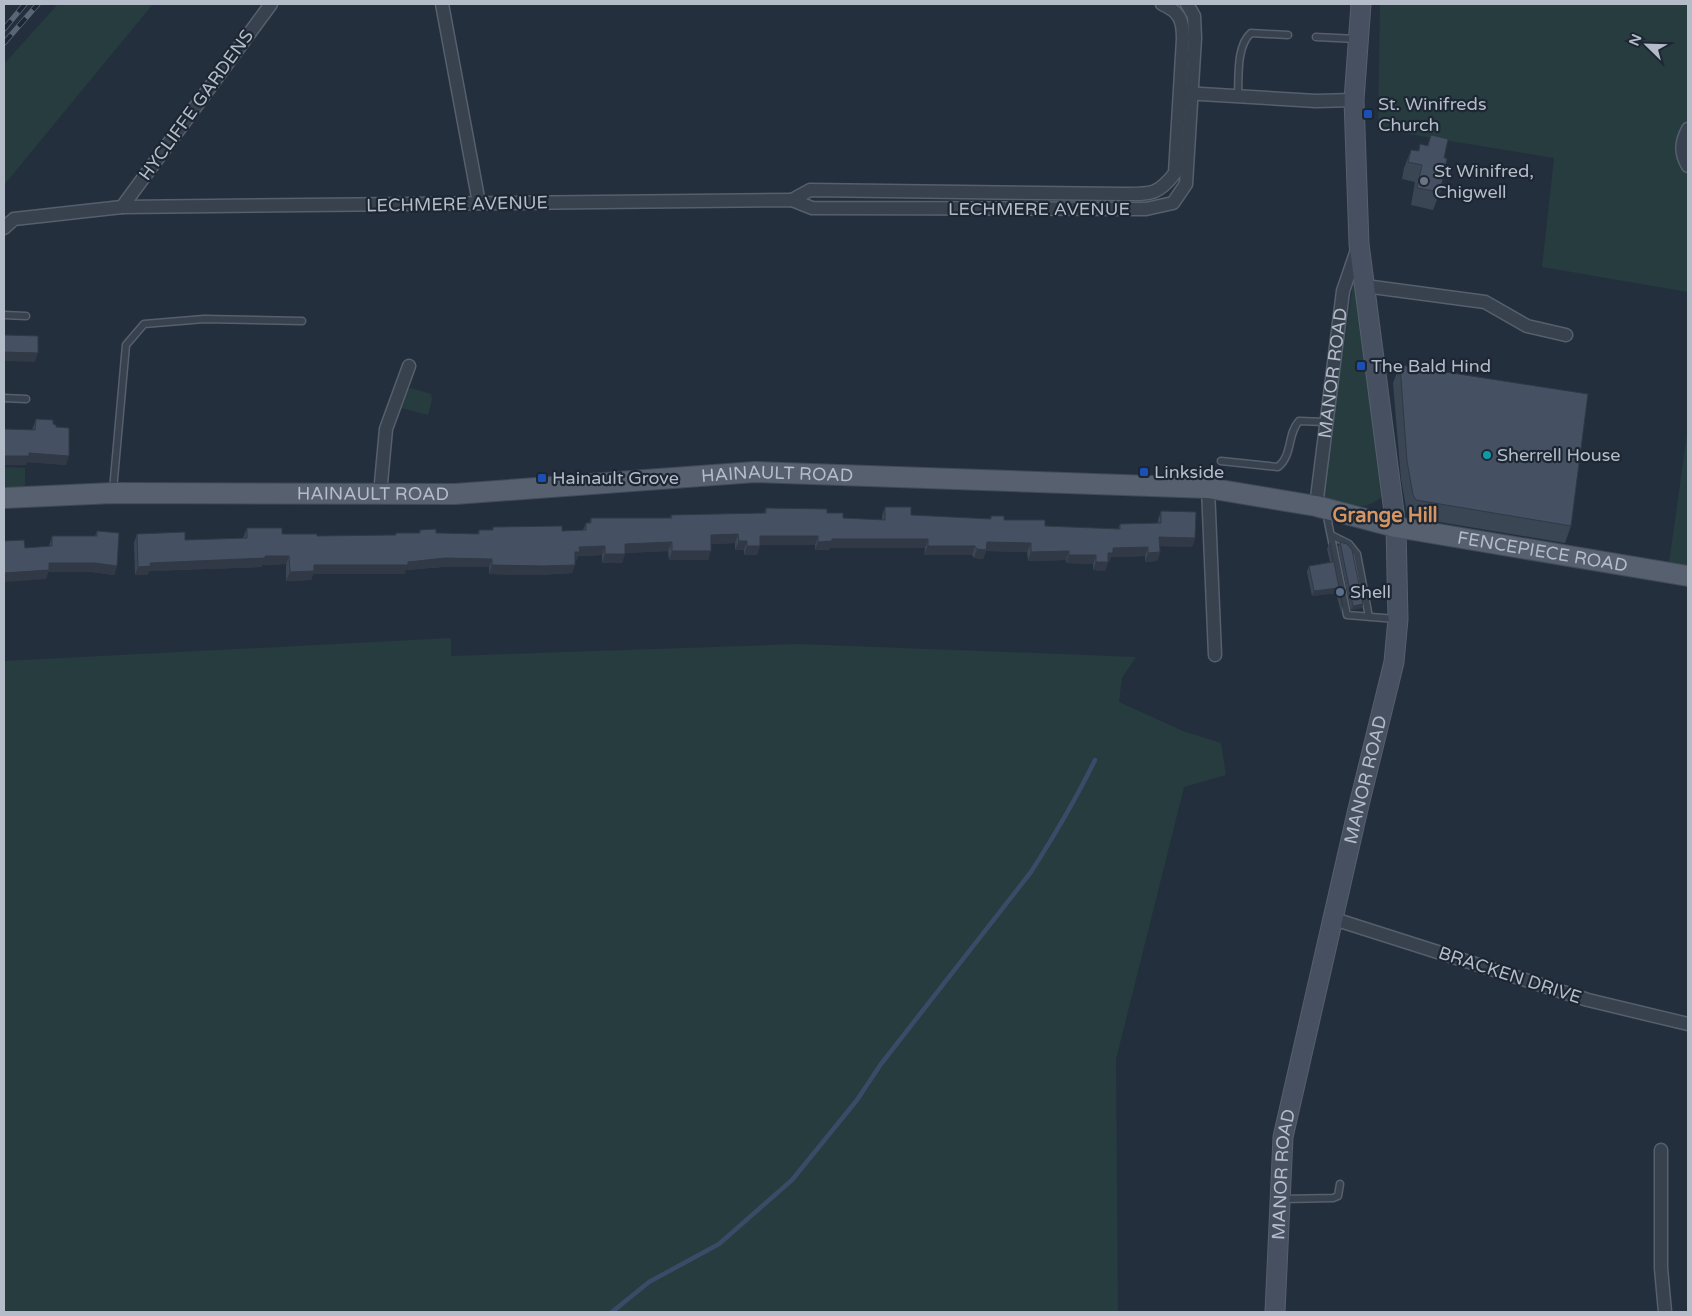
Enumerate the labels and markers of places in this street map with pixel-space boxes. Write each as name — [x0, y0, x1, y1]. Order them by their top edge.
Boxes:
place label: St. Winifreds Church — [1378, 93, 1487, 136]
marker: St. Winifreds Church — [1362, 108, 1374, 120]
place label: St Winifred, Chigwell — [1434, 160, 1534, 203]
marker: St Winifred, Chigwell — [1418, 175, 1430, 187]
place label: The Bald Hind — [1371, 355, 1491, 377]
marker: The Bald Hind — [1355, 360, 1367, 372]
place label: Sherrell House — [1497, 444, 1621, 466]
marker: Sherrell House — [1481, 449, 1493, 461]
place label: Linkside — [1154, 461, 1224, 483]
marker: Linkside — [1138, 466, 1150, 478]
place label: Hainault Grove — [552, 467, 679, 489]
marker: Hainault Grove — [536, 472, 548, 484]
place label: Shell — [1350, 581, 1391, 603]
marker: Shell — [1334, 586, 1346, 598]

